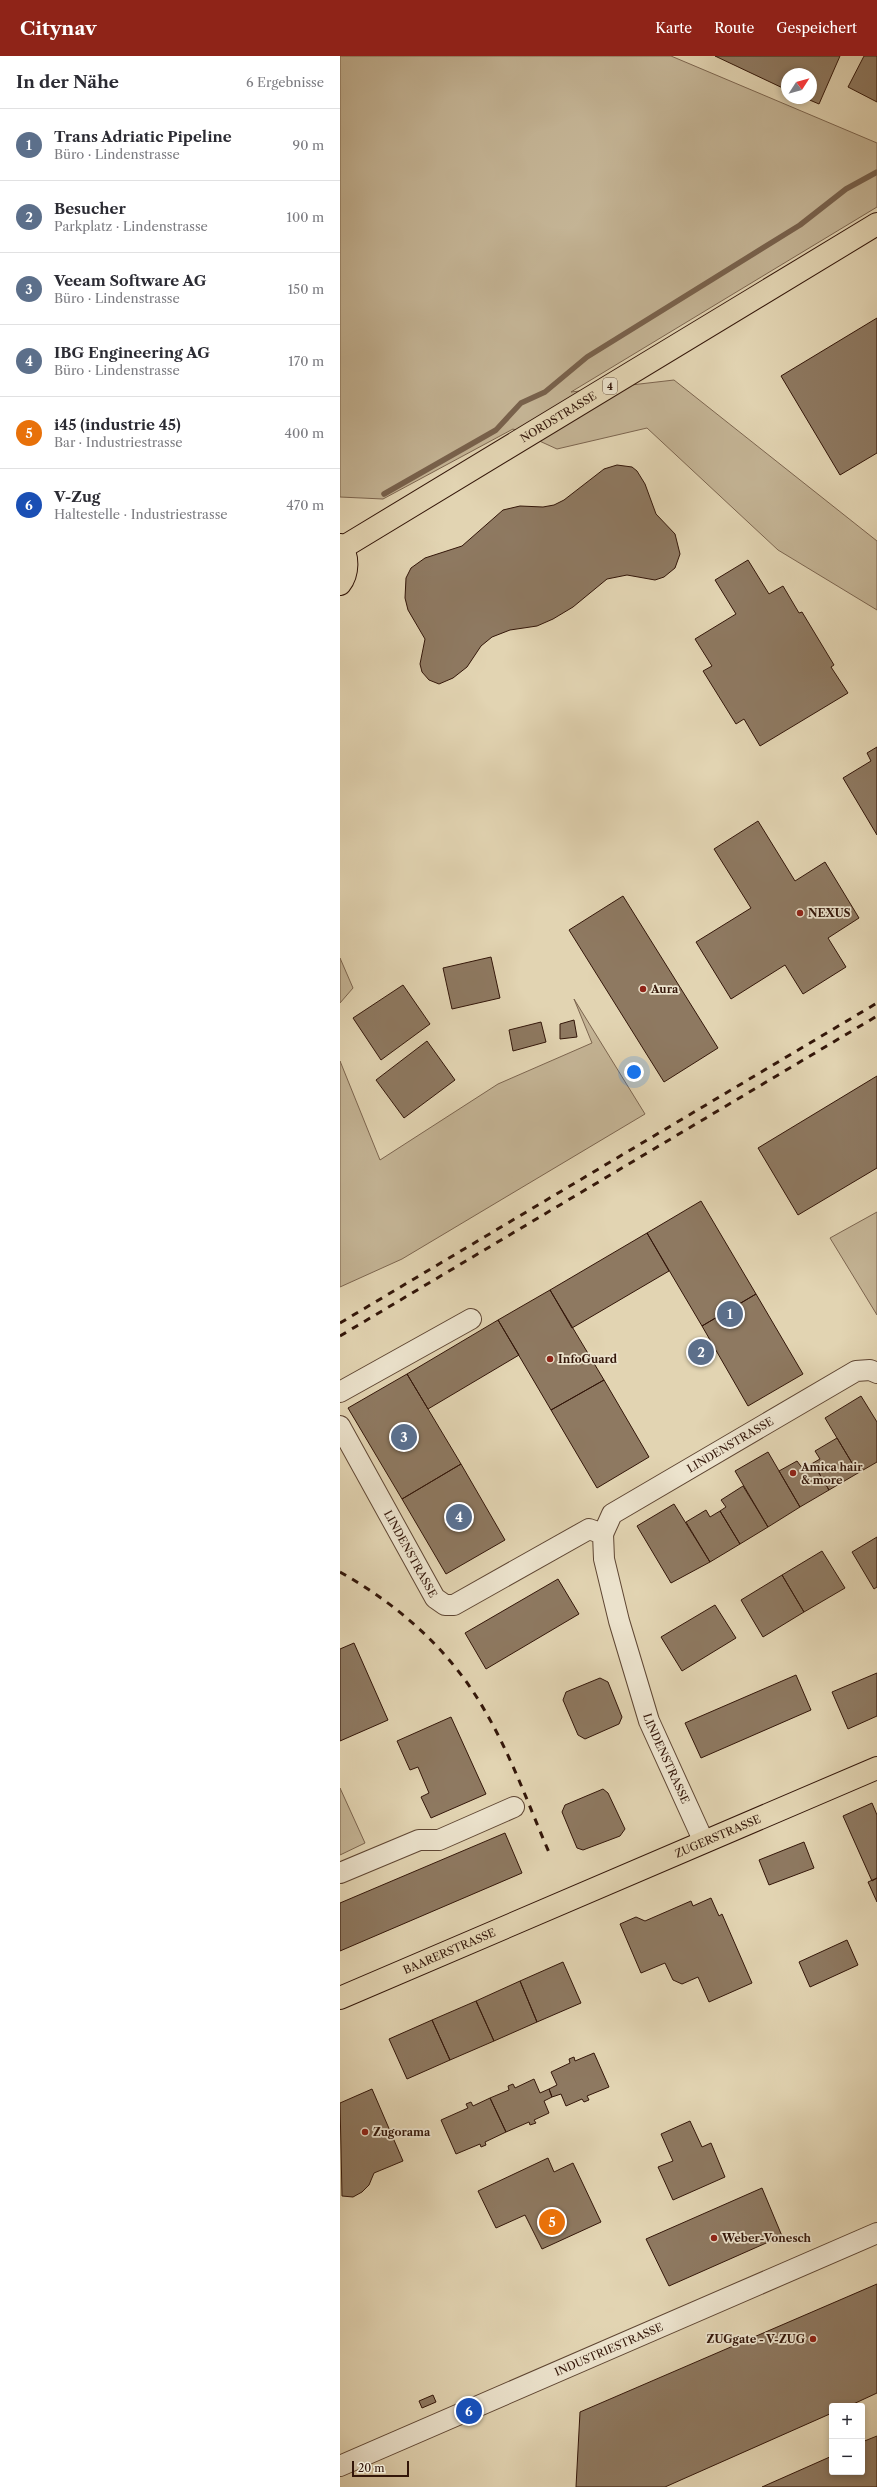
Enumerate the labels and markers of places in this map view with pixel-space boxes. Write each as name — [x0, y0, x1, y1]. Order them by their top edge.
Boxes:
place label: NEXUS — [808, 906, 851, 920]
marker: NEXUS — [795, 908, 805, 918]
place label: Aura — [650, 982, 679, 996]
marker: Aura — [638, 984, 648, 994]
pin: 1 — [717, 1299, 743, 1329]
pin: 2 — [688, 1337, 714, 1367]
place label: InfoGuard — [558, 1352, 618, 1366]
marker: InfoGuard — [545, 1354, 555, 1364]
pin: 3 — [391, 1422, 417, 1452]
place label: Amica hair & more — [800, 1460, 863, 1487]
marker: Amica hair & more — [788, 1468, 798, 1478]
pin: 4 — [446, 1502, 472, 1532]
place label: Zugorama — [373, 2125, 431, 2139]
marker: Zugorama — [360, 2127, 370, 2137]
pin: 5 — [539, 2207, 565, 2237]
place label: Weber-Vonesch — [721, 2231, 812, 2245]
marker: Weber-Vonesch — [709, 2233, 719, 2243]
place label: ZUGgate - V-ZUG — [707, 2332, 806, 2346]
marker: ZUGgate - V-ZUG — [808, 2334, 818, 2344]
pin: 6 — [456, 2396, 482, 2426]

